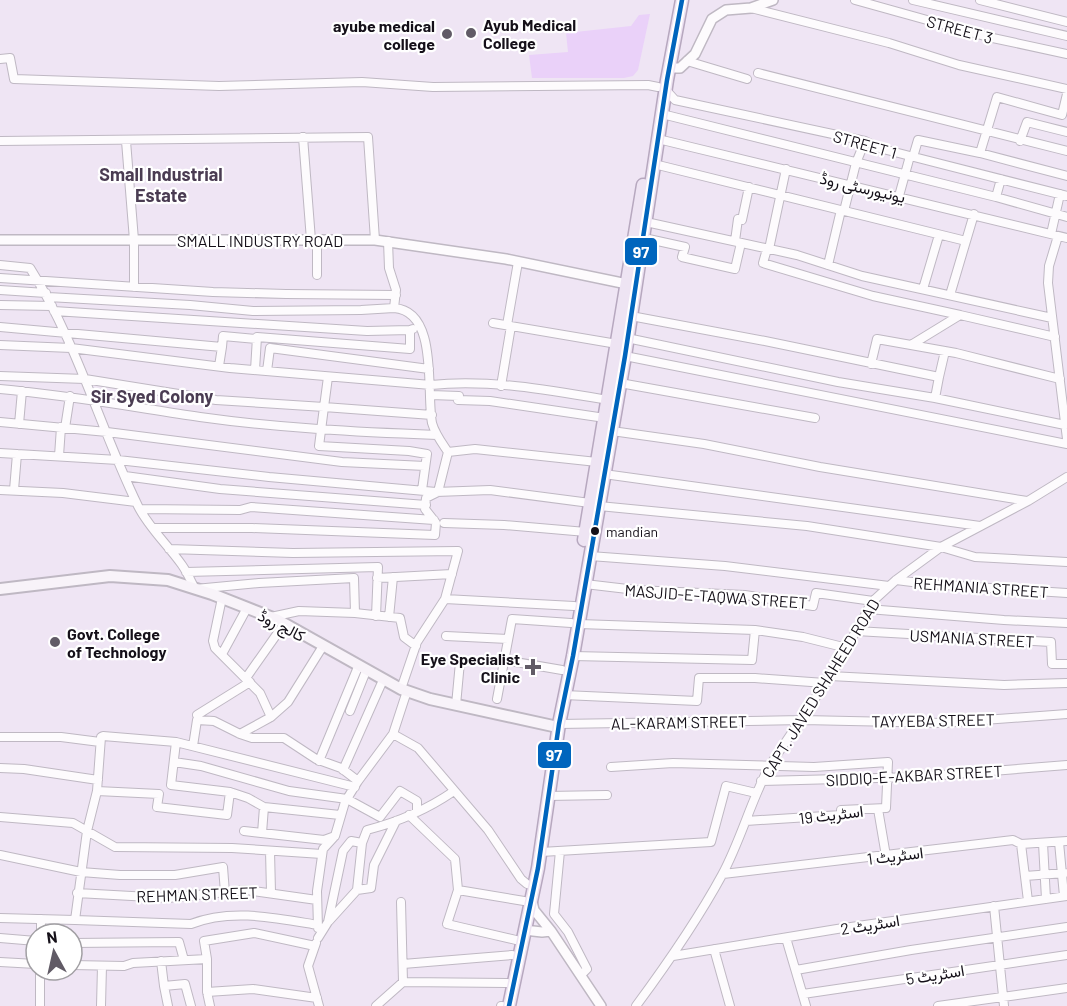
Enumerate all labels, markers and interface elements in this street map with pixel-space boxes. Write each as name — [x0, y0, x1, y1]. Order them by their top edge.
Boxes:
street label: STREET 3 — [925, 11, 995, 47]
place label: Ayub Medical College — [483, 15, 576, 52]
place label: ayube medical college — [333, 16, 435, 53]
marker: Ayub Medical College — [464, 26, 478, 40]
marker: ayube medical college — [440, 27, 454, 41]
street label: STREET 1 — [831, 126, 899, 162]
district label: Small Industrial Estate — [99, 163, 223, 206]
street label: یونیورسٹی روڈ — [818, 168, 908, 208]
street label: SMALL INDUSTRY ROAD — [177, 231, 343, 250]
line badge: 97 — [624, 237, 658, 266]
text: 97 — [633, 242, 649, 261]
district label: Sir Syed Colony — [91, 385, 213, 407]
place label: mandian — [606, 523, 658, 540]
marker: mandian — [589, 525, 601, 537]
street label: REHMANIA STREET — [913, 573, 1049, 601]
street label: MASJID-E-TAQWA STREET — [624, 580, 808, 612]
street label: CAPT. JAVED SHAHEED ROAD — [757, 595, 883, 781]
street label: کالج روڈ — [254, 605, 309, 648]
place label: Govt. College of Technology — [67, 624, 167, 661]
street label: USMANIA STREET — [909, 625, 1035, 651]
marker: Govt. College of Technology — [48, 635, 62, 649]
place label: Eye Specialist Clinic — [421, 649, 520, 686]
marker: Eye Specialist Clinic — [524, 658, 542, 676]
street label: TAYYEBA STREET — [871, 709, 995, 731]
street label: AL-KARAM STREET — [611, 711, 747, 733]
line badge: 97 — [537, 741, 572, 769]
text: 97 — [546, 745, 562, 764]
street label: SIDDIQ-E-AKBAR STREET — [825, 761, 1003, 789]
street label: اسٹریٹ 19 — [798, 801, 865, 829]
street label: اسٹریٹ 1 — [866, 842, 924, 870]
street label: REHMAN STREET — [136, 882, 258, 906]
street label: اسٹریٹ 2 — [839, 910, 901, 940]
north arrow — [24, 922, 84, 982]
text: N — [45, 927, 58, 947]
street label: اسٹریٹ 5 — [904, 960, 966, 990]

